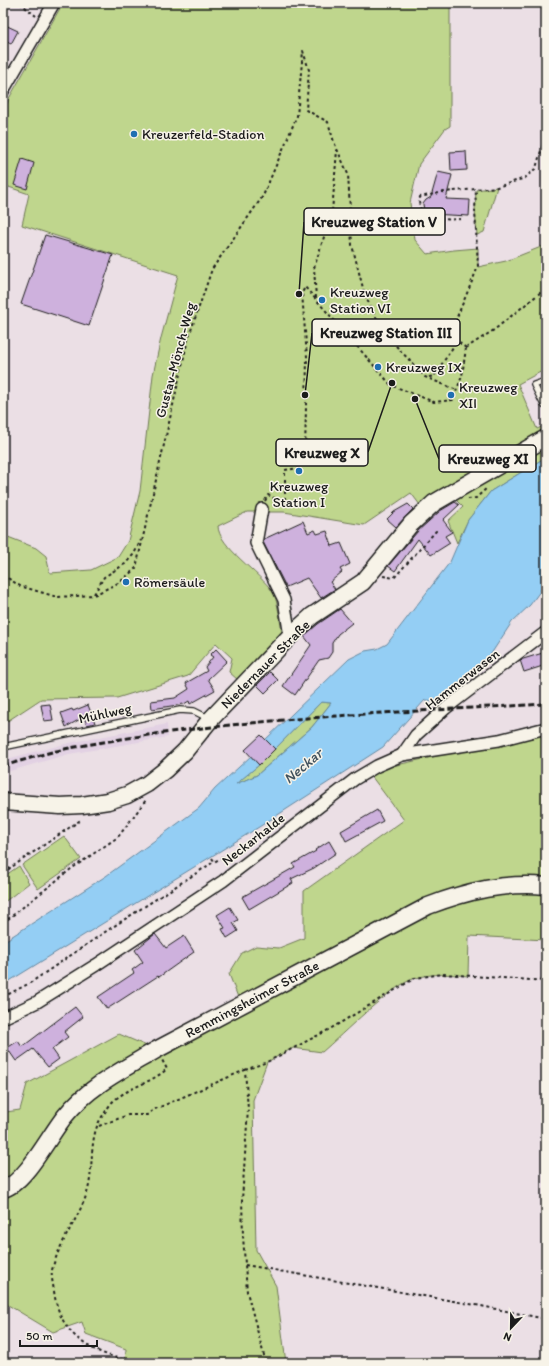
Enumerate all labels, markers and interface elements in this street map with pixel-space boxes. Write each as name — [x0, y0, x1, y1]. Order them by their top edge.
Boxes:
place label: Kreuzerfeld-Stadion — [142, 126, 264, 143]
marker: Kreuzerfeld-Stadion — [129, 129, 139, 139]
callout: Kreuzweg Station V — [304, 208, 445, 235]
text: Kreuzweg Station V — [311, 213, 437, 232]
place label: Kreuzweg Station VI — [330, 284, 391, 317]
marker: Kreuzweg Station VI — [317, 295, 327, 305]
street label: Gustav-Mönch-Weg — [152, 300, 199, 420]
callout: Kreuzweg Station III — [312, 319, 460, 346]
text: Kreuzweg Station III — [320, 324, 452, 343]
place label: Kreuzweg IX — [386, 359, 462, 376]
marker: Kreuzweg IX — [373, 362, 383, 372]
place label: Kreuzweg XII — [459, 379, 518, 412]
marker: Kreuzweg XII — [446, 390, 456, 400]
callout: Kreuzweg X — [276, 439, 368, 466]
text: Kreuzweg X — [284, 444, 360, 463]
callout: Kreuzweg XI — [439, 445, 536, 472]
text: Kreuzweg XI — [447, 450, 529, 469]
marker: Kreuzweg Station I — [294, 466, 304, 476]
place label: Kreuzweg Station I — [270, 478, 329, 511]
place label: Römersäule — [134, 574, 205, 591]
marker: Römersäule — [121, 577, 131, 587]
street label: Niedernauer Straße — [217, 616, 314, 712]
street label: Hammerwasen — [422, 645, 503, 714]
street label: Mühlweg — [77, 699, 134, 727]
water label: Neckar — [280, 743, 328, 787]
street label: Neckarhalde — [218, 809, 288, 869]
street label: Remmingsheimer Straße — [183, 957, 322, 1042]
north arrow — [491, 1308, 531, 1348]
scale bar — [20, 1322, 97, 1348]
text: 50 m — [26, 1329, 52, 1343]
text: N — [502, 1329, 513, 1344]

